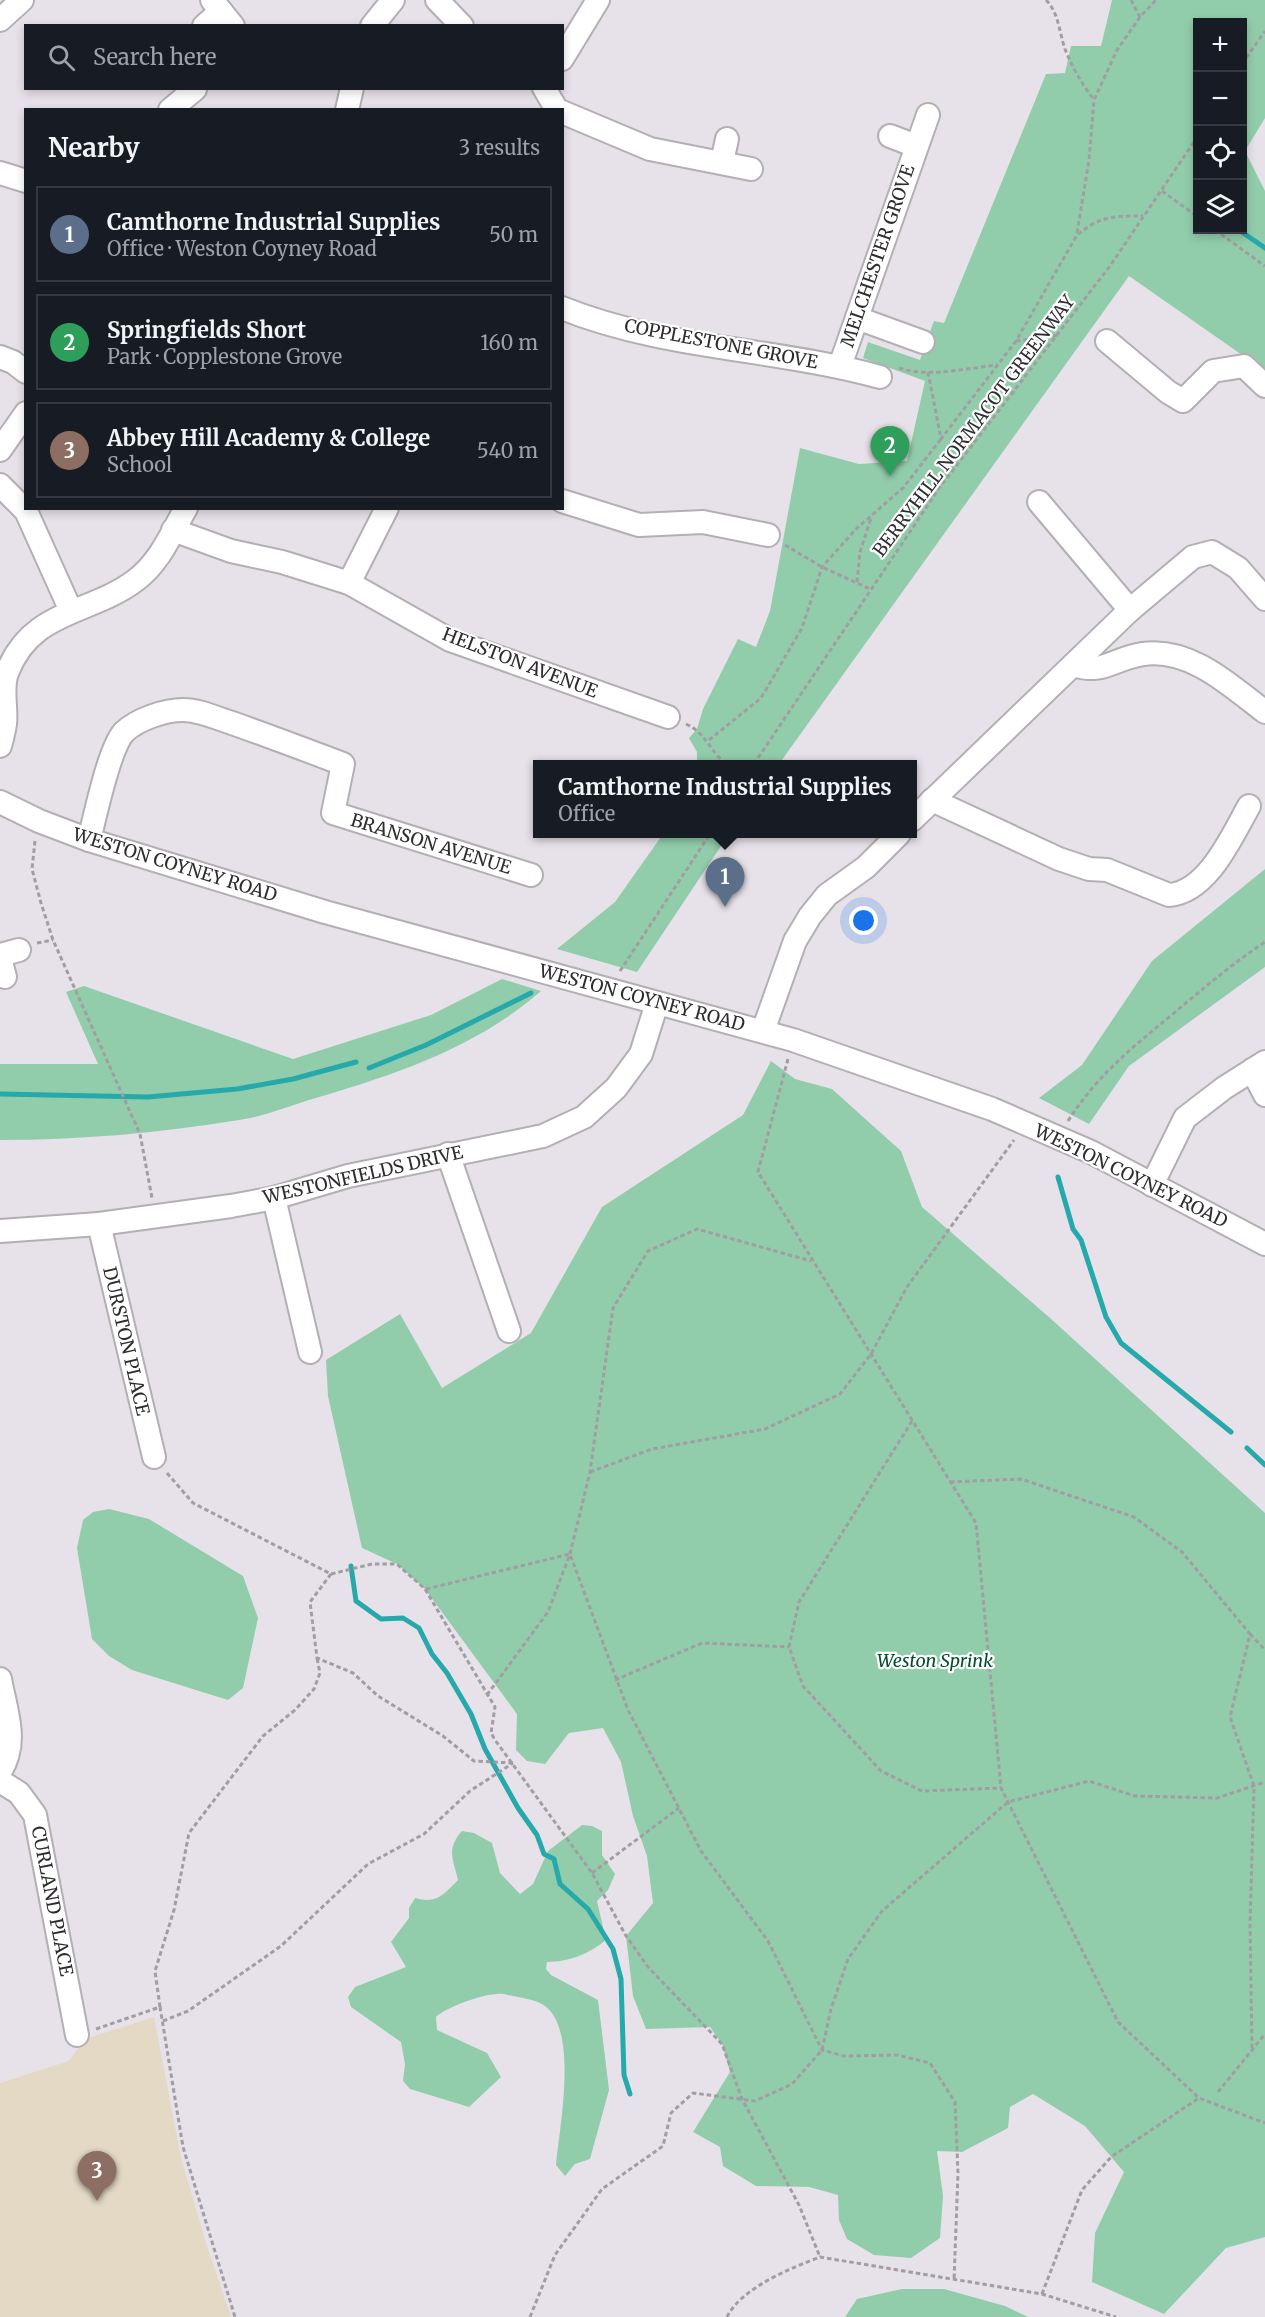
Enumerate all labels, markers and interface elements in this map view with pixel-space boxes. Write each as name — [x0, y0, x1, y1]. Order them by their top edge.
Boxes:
map controls — [1193, 18, 1247, 234]
button: + — [1193, 18, 1247, 72]
search box — [24, 24, 564, 90]
icon: search — [45, 41, 78, 74]
text: Search here — [93, 43, 216, 71]
button: − — [1193, 72, 1247, 126]
button: locate — [1193, 126, 1247, 180]
text: Nearby — [48, 131, 140, 164]
text: 3 results — [459, 135, 540, 160]
street label: MELCHESTER GROVE — [836, 161, 920, 350]
button: layers — [1193, 180, 1247, 234]
text: Camthorne Industrial Supplies — [107, 208, 440, 236]
text: 1 — [65, 222, 74, 247]
text: 50 m — [489, 222, 538, 247]
text: Office · Weston Coyney Road — [107, 236, 377, 261]
street label: BERRYHILL NORMACOT GREENWAY — [868, 290, 1080, 561]
street label: COPPLESTONE GROVE — [622, 313, 820, 374]
text: Springfields Short — [107, 316, 306, 344]
text: 2 — [64, 330, 75, 355]
text: 160 m — [480, 330, 538, 355]
text: Park · Copplestone Grove — [107, 344, 342, 369]
text: Abbey Hill Academy & College — [107, 424, 430, 452]
pin: 2 — [870, 426, 910, 476]
text: 3 — [64, 438, 75, 463]
text: 540 m — [477, 438, 538, 463]
text: School — [107, 452, 172, 477]
street label: HELSTON AVENUE — [439, 622, 602, 703]
popup — [533, 760, 917, 838]
text: Camthorne Industrial Supplies — [558, 773, 892, 801]
text: Office — [558, 801, 615, 826]
street label: BRANSON AVENUE — [348, 808, 515, 879]
street label: WESTON COYNEY ROAD — [69, 822, 280, 907]
pin: 1 — [706, 858, 744, 907]
your location — [849, 906, 878, 935]
street label: WESTON COYNEY ROAD — [536, 959, 748, 1036]
street label: WESTON COYNEY ROAD — [1030, 1118, 1232, 1232]
street label: WESTONFIELDS DRIVE — [260, 1140, 466, 1209]
street label: DURSTON PLACE — [98, 1264, 155, 1418]
park label: Weston Sprink — [877, 1649, 993, 1672]
street label: CURLAND PLACE — [27, 1824, 78, 1978]
pin: 3 — [78, 2152, 116, 2201]

